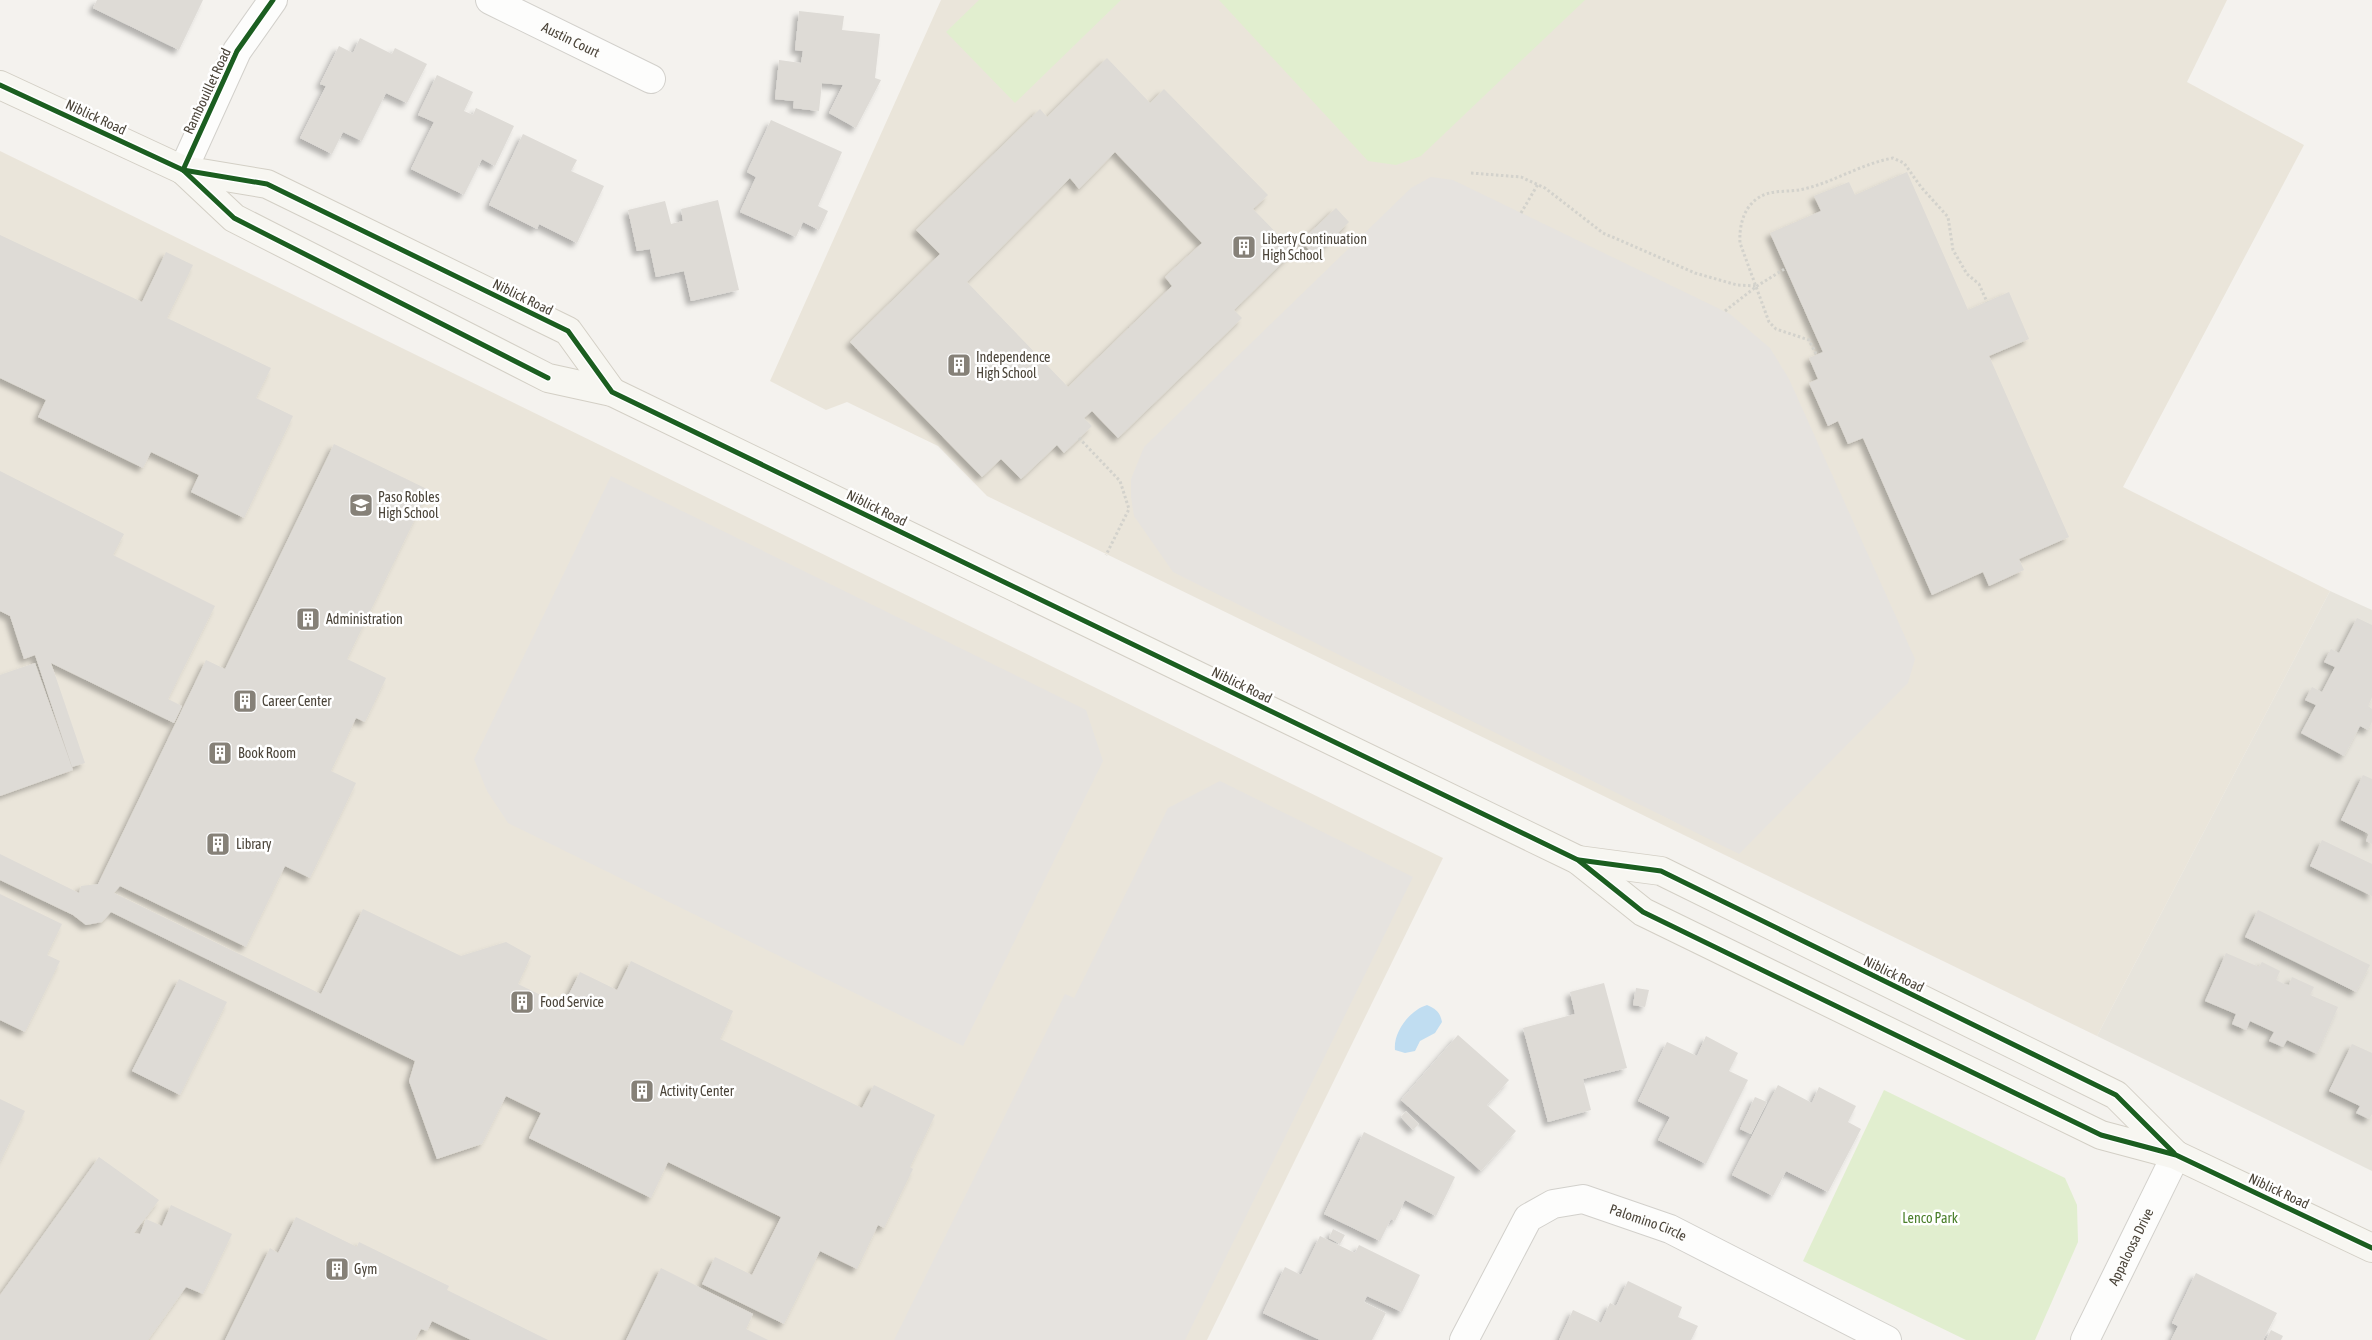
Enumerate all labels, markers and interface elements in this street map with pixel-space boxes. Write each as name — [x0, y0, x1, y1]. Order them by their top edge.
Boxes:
street label: Austin Court — [539, 19, 602, 61]
street label: Rambouillet Road — [180, 45, 234, 137]
street label: Niblick Road — [63, 96, 129, 138]
place label: Liberty Continuation High School — [1262, 231, 1367, 263]
building icon: Liberty Continuation High School — [1231, 234, 1257, 260]
street label: Niblick Road — [490, 276, 556, 318]
place label: Independence High School — [976, 349, 1050, 381]
building icon: Independence High School — [946, 352, 972, 378]
street label: Niblick Road — [844, 487, 910, 529]
place label: Paso Robles High School — [378, 489, 440, 521]
school or university icon: Paso Robles High School — [348, 492, 374, 518]
building icon: Administration — [295, 606, 321, 632]
place label: Administration — [326, 611, 403, 627]
street label: Niblick Road — [1209, 664, 1275, 706]
building icon: Career Center — [232, 688, 258, 714]
place label: Career Center — [262, 693, 332, 709]
building icon: Book Room — [207, 740, 233, 766]
place label: Book Room — [238, 745, 296, 761]
building icon: Library — [205, 831, 231, 857]
place label: Library — [236, 836, 272, 852]
street label: Niblick Road — [1861, 953, 1927, 995]
building icon: Food Service — [509, 989, 535, 1015]
place label: Food Service — [540, 994, 604, 1010]
building icon: Activity Center — [629, 1078, 655, 1104]
place label: Activity Center — [660, 1083, 735, 1099]
street label: Niblick Road — [2246, 1170, 2312, 1212]
street label: Palomino Circle — [1608, 1201, 1689, 1244]
street label: Appaloosa Drive — [2105, 1205, 2157, 1288]
park label: Lenco Park — [1902, 1210, 1958, 1226]
building icon: Gym — [324, 1256, 350, 1282]
place label: Gym — [354, 1261, 377, 1277]

